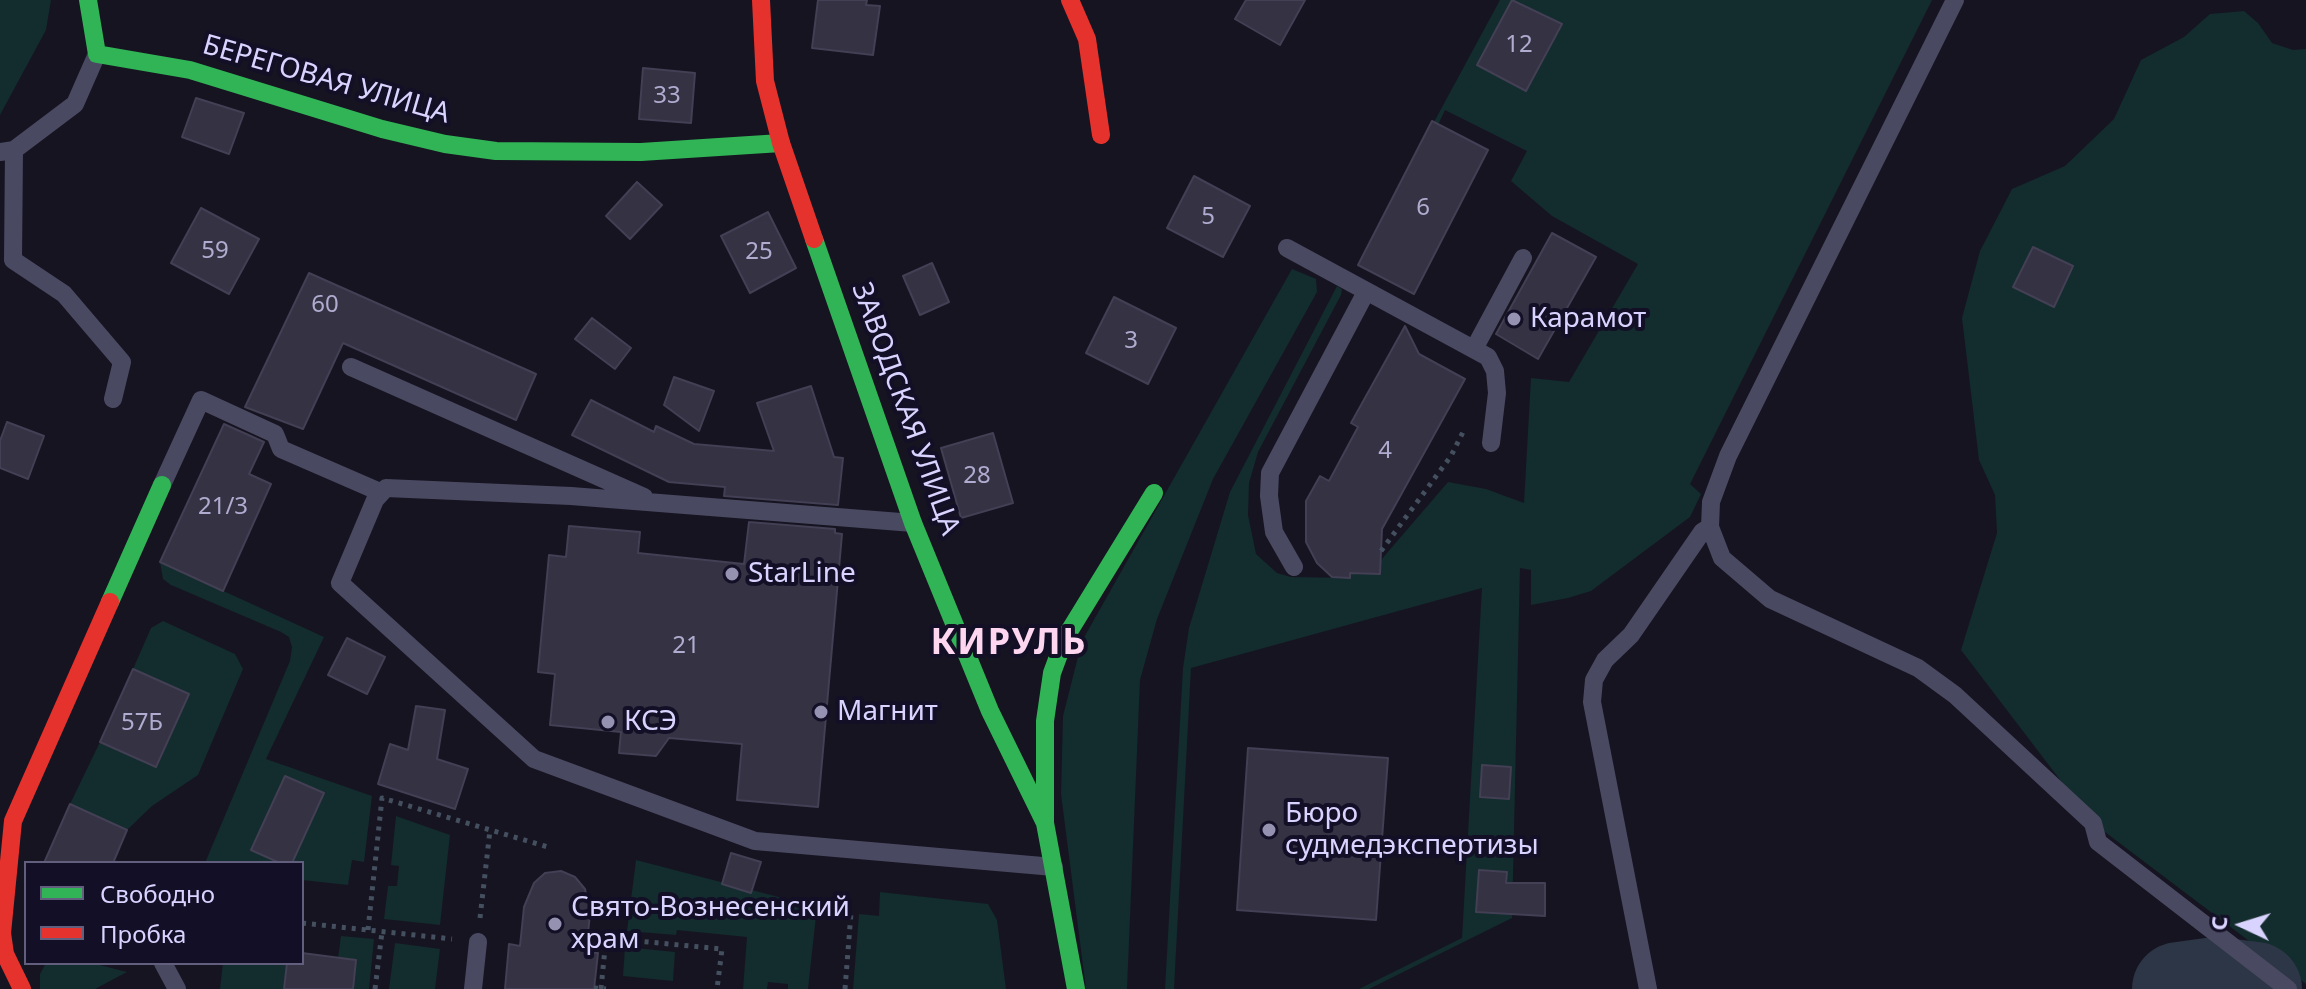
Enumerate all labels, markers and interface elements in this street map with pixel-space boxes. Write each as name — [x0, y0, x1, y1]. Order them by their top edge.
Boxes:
street label: БЕРЕГОВАЯ УЛИЦА — [199, 29, 453, 131]
house number: 12 — [1505, 31, 1533, 59]
house number: 33 — [653, 82, 681, 110]
house number: 6 — [1416, 194, 1430, 222]
house number: 5 — [1201, 203, 1215, 231]
house number: 59 — [201, 237, 229, 265]
house number: 25 — [745, 238, 773, 266]
street label: ЗАВОДСКАЯ УЛИЦА — [844, 278, 966, 540]
house number: 60 — [311, 291, 339, 319]
place label: Карамот — [1530, 302, 1646, 336]
marker: Карамот — [1505, 310, 1523, 328]
house number: 3 — [1124, 327, 1138, 355]
house number: 4 — [1378, 437, 1392, 465]
house number: 28 — [963, 462, 991, 490]
house number: 21/3 — [198, 493, 248, 521]
place label: StarLine — [748, 557, 856, 591]
marker: StarLine — [723, 565, 741, 583]
district label: КИРУЛЬ — [930, 622, 1088, 666]
house number: 21 — [672, 632, 700, 660]
place label: Магнит — [837, 695, 938, 729]
marker: Магнит — [812, 703, 830, 721]
place label: КСЭ — [624, 705, 677, 739]
house number: 57Б — [121, 709, 163, 737]
marker: КСЭ — [599, 713, 617, 731]
place label: Бюро судмедэкспертизы — [1285, 797, 1539, 863]
marker: Бюро судмедэкспертизы — [1260, 821, 1278, 839]
legend — [24, 861, 304, 965]
text: Свободно — [100, 877, 215, 910]
north arrow — [2202, 885, 2282, 965]
place label: Свято-Вознесенский храм — [571, 891, 850, 957]
marker: Свято-Вознесенский храм — [546, 915, 564, 933]
text: С — [2203, 915, 2234, 931]
text: Пробка — [100, 917, 186, 950]

